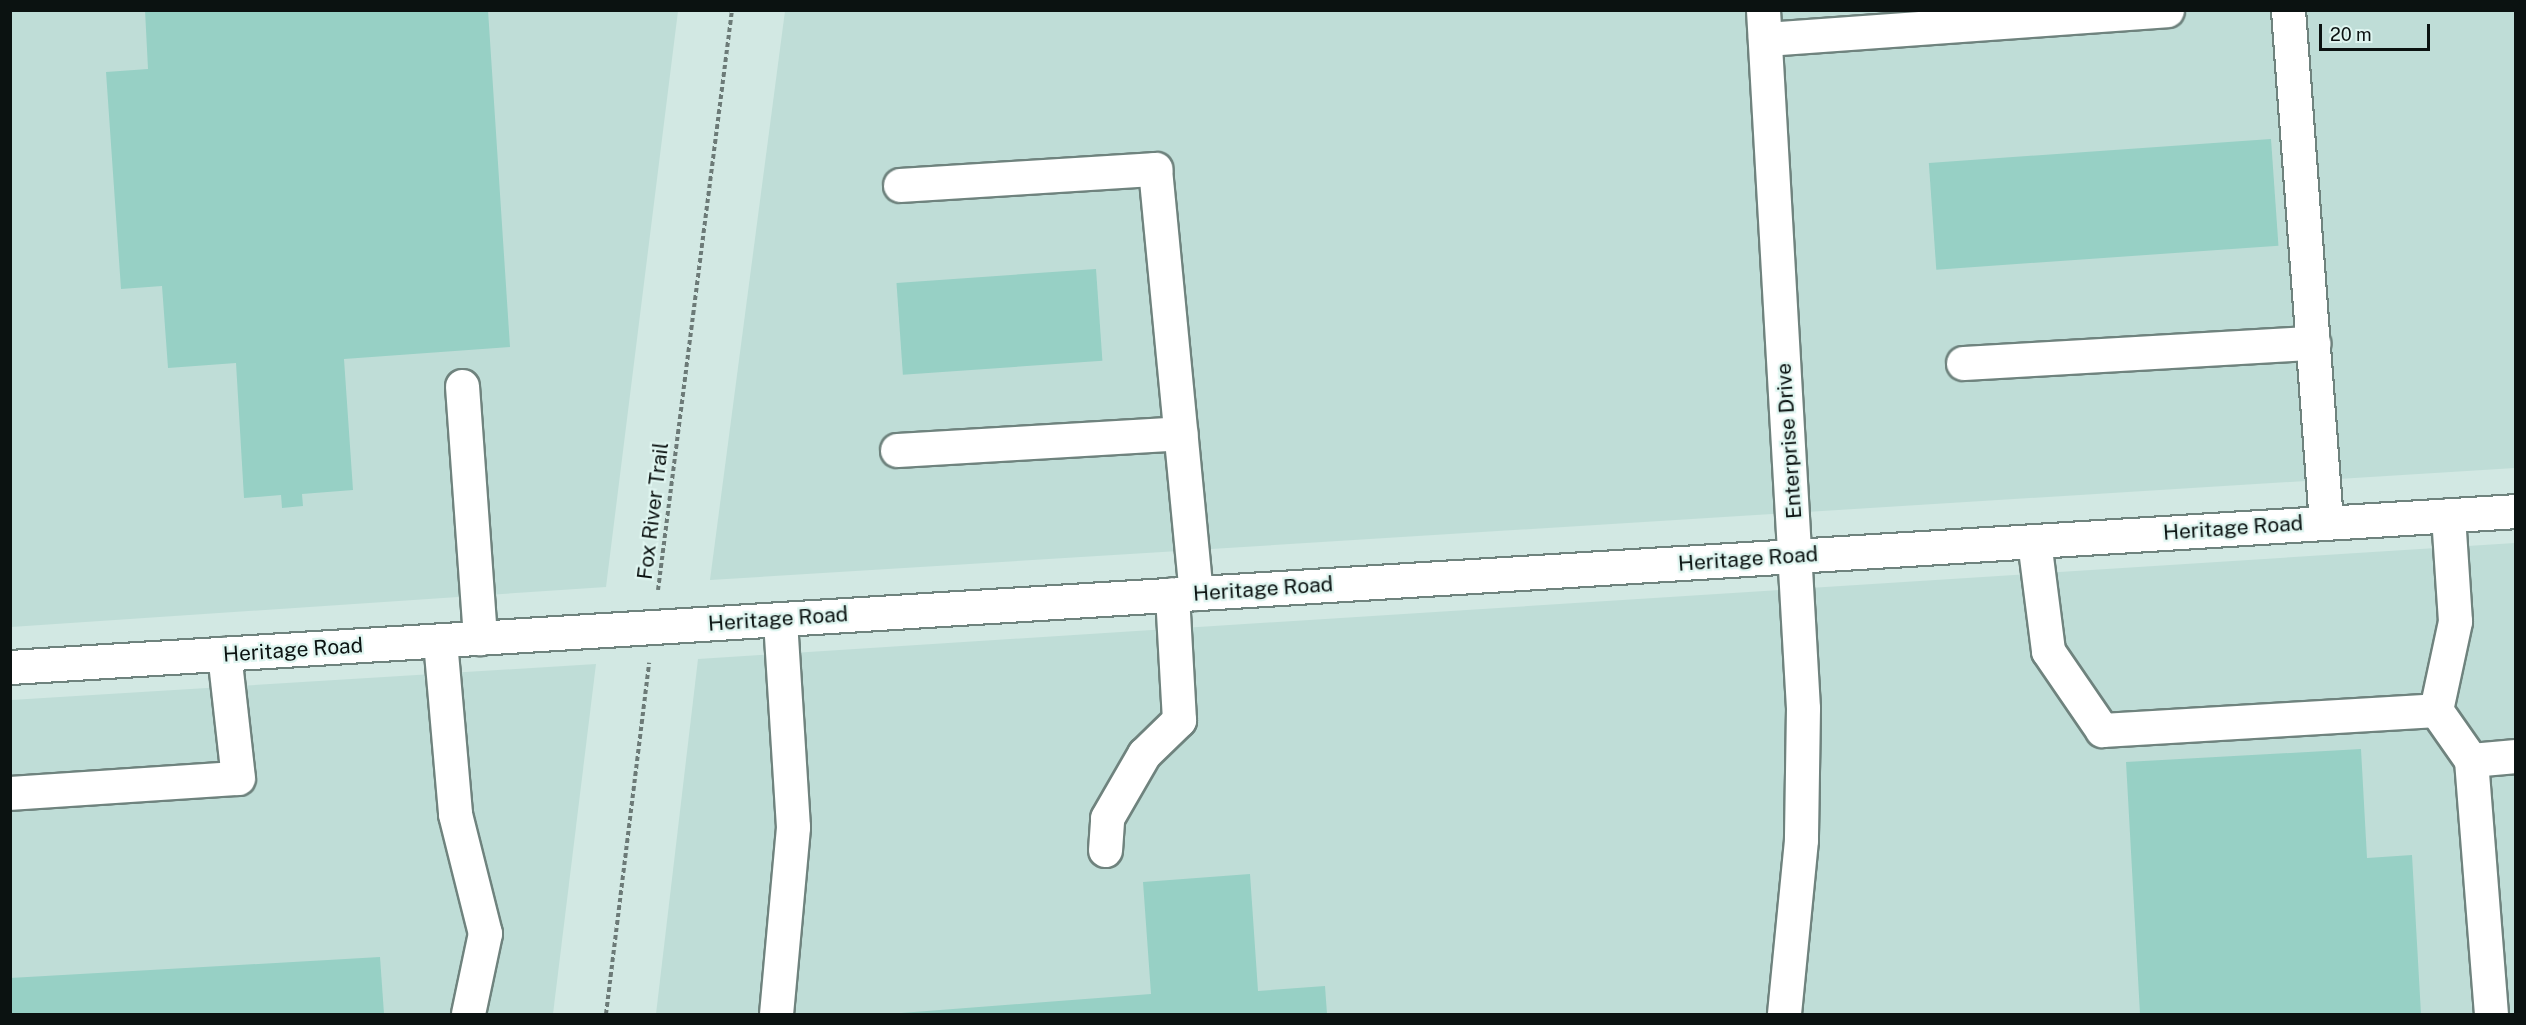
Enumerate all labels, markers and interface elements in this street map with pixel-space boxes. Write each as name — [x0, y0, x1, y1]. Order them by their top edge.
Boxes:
scale bar — [2322, 12, 2433, 50]
text: 20 m — [2330, 24, 2372, 45]
street label: Enterprise Drive — [1771, 362, 1807, 520]
street label: Fox River Trail — [632, 441, 674, 581]
street label: Heritage Road — [2162, 511, 2304, 545]
street label: Heritage Road — [1677, 542, 1819, 576]
street label: Heritage Road — [1192, 572, 1334, 606]
street label: Heritage Road — [707, 602, 849, 636]
street label: Heritage Road — [222, 633, 364, 667]

